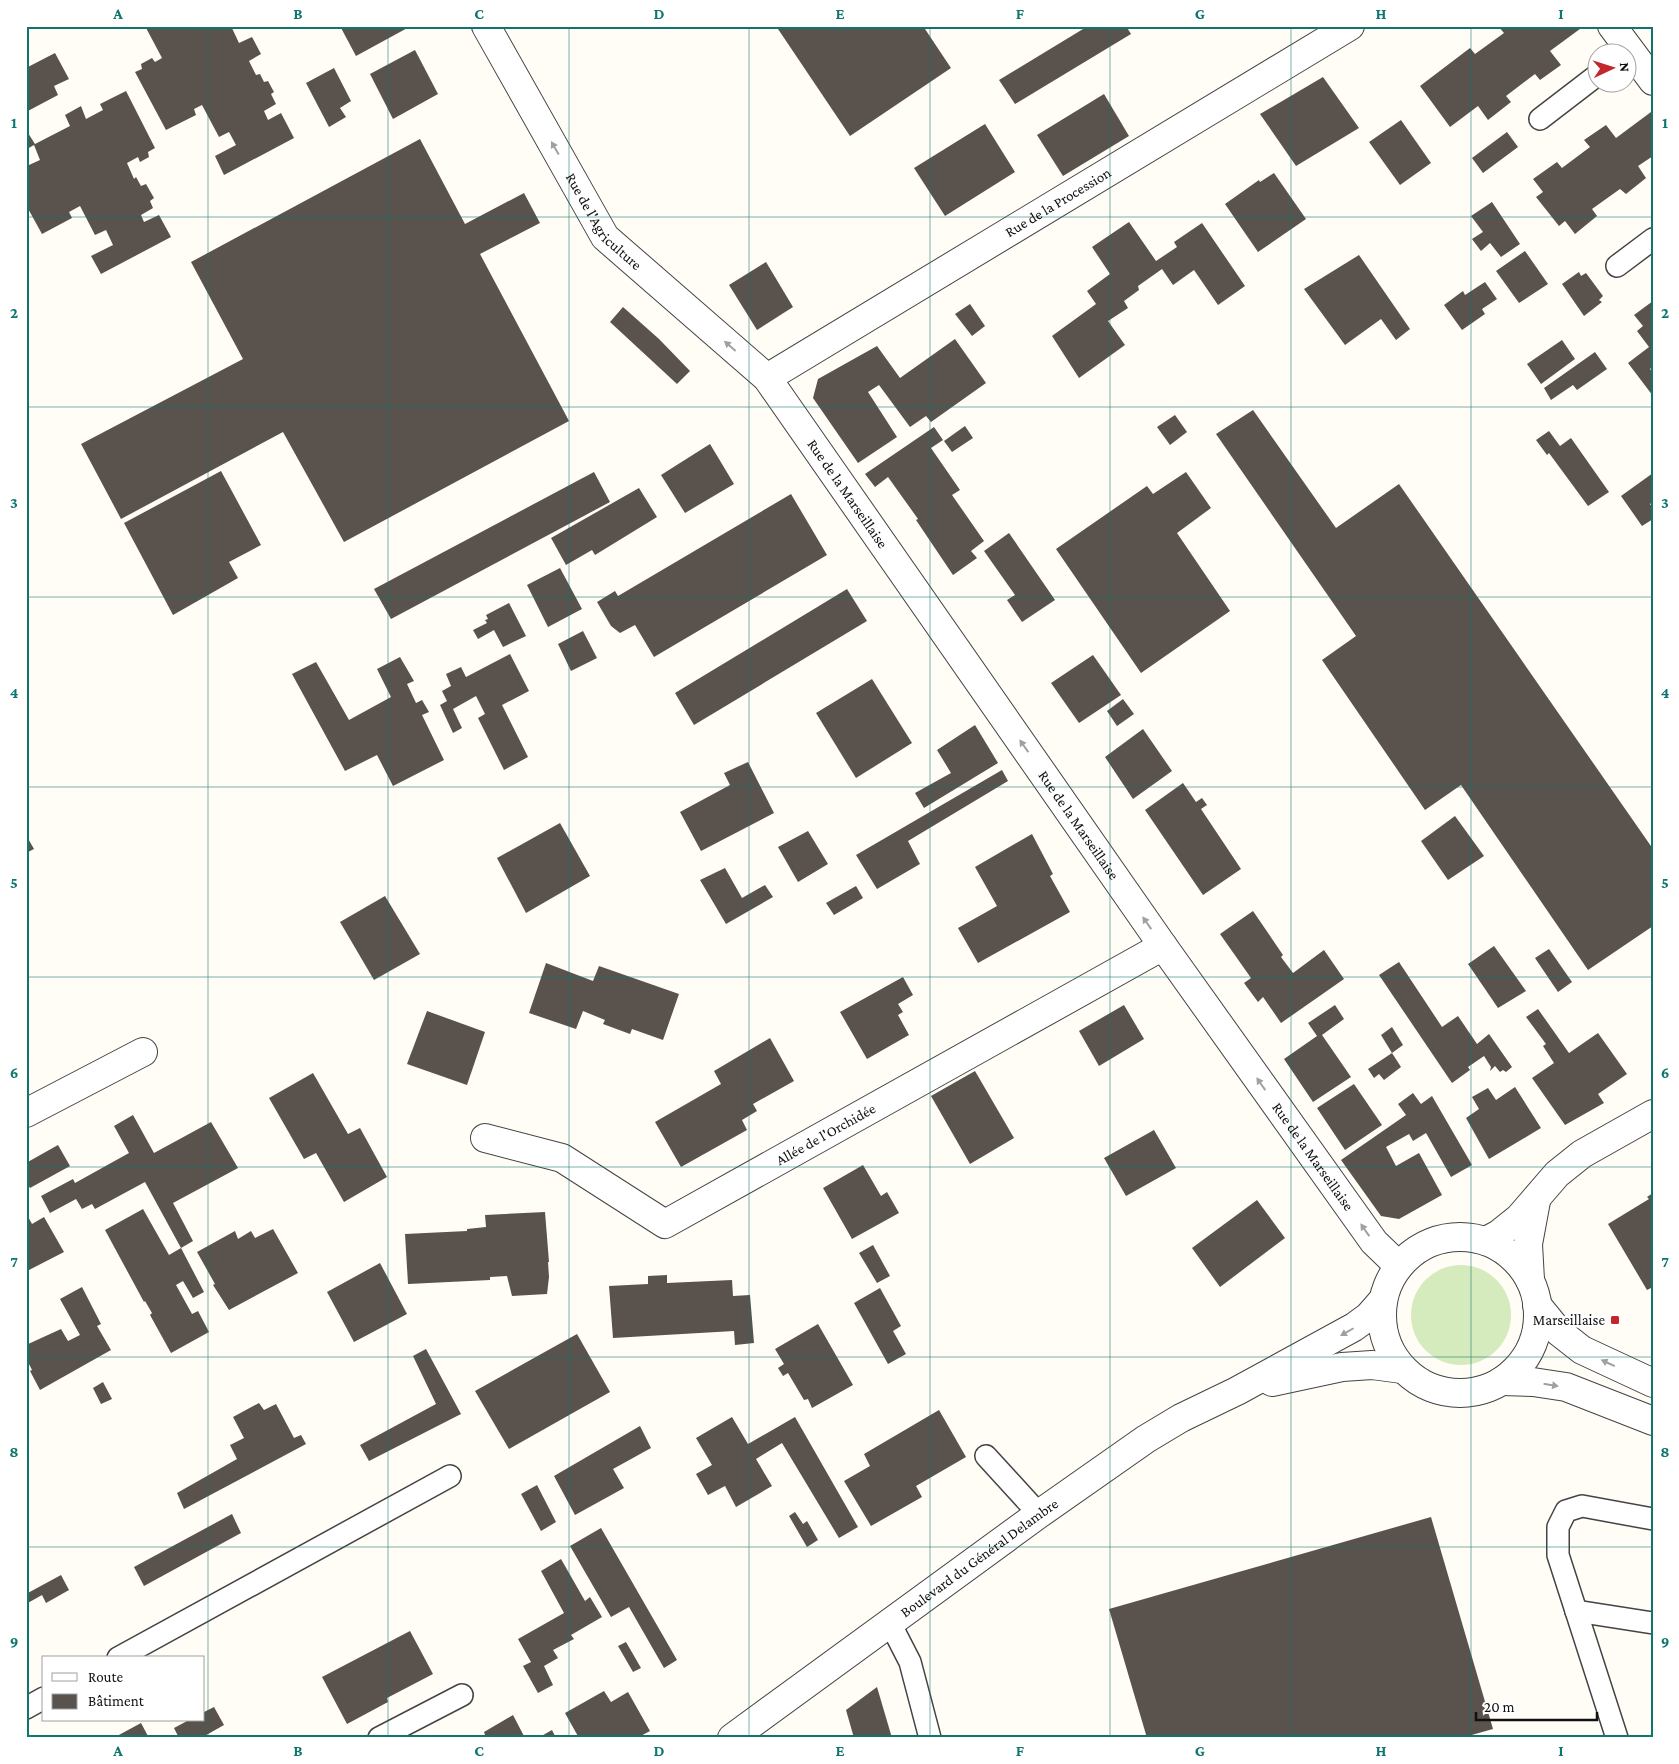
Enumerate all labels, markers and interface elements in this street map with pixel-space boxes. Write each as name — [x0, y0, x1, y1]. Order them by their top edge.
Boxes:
text: A — [112, 5, 123, 22]
text: B — [293, 5, 303, 22]
text: C — [474, 5, 484, 22]
text: D — [653, 5, 665, 22]
text: E — [835, 5, 845, 22]
text: F — [1016, 5, 1025, 22]
text: G — [1195, 5, 1205, 22]
text: H — [1376, 5, 1387, 22]
text: I — [1558, 5, 1564, 22]
north arrow — [1586, 42, 1636, 92]
text: N — [1617, 62, 1633, 73]
text: 1 — [11, 114, 17, 131]
text: 1 — [1662, 114, 1668, 131]
one-way arrow — [550, 142, 559, 155]
street label: Rue de la Procession — [1002, 164, 1114, 240]
street label: Rue de l'Agriculture — [563, 170, 645, 273]
text: 2 — [10, 304, 18, 321]
text: 2 — [1661, 304, 1669, 321]
one-way arrow — [724, 341, 736, 352]
street label: Rue de la Marseillaise — [804, 436, 891, 551]
text: 3 — [10, 494, 18, 511]
text: 3 — [1661, 494, 1669, 511]
text: 4 — [10, 684, 19, 701]
text: 4 — [1661, 684, 1670, 701]
one-way arrow — [1019, 740, 1029, 753]
street label: Rue de la Marseillaise — [1035, 768, 1122, 883]
text: 5 — [10, 874, 18, 891]
text: 5 — [1661, 874, 1669, 891]
one-way arrow — [1142, 916, 1152, 929]
text: 6 — [10, 1064, 18, 1081]
text: 6 — [1661, 1064, 1669, 1081]
one-way arrow — [1256, 1077, 1266, 1091]
street label: Rue de la Marseillaise — [1269, 1099, 1357, 1214]
street label: Allée de l'Orchidée — [773, 1100, 879, 1168]
one-way arrow — [1360, 1224, 1370, 1237]
text: 7 — [10, 1253, 18, 1270]
text: 7 — [1661, 1253, 1669, 1270]
place label: Marseillaise — [1533, 1312, 1605, 1328]
marker: Marseillaise — [1609, 1314, 1621, 1326]
one-way arrow — [1340, 1327, 1353, 1336]
one-way arrow — [1601, 1359, 1615, 1367]
one-way arrow — [1543, 1381, 1559, 1389]
text: 8 — [9, 1443, 19, 1460]
text: 8 — [1660, 1443, 1670, 1460]
street label: Boulevard du Général Delambre — [897, 1495, 1061, 1620]
text: 9 — [10, 1633, 18, 1650]
text: 9 — [1661, 1633, 1669, 1650]
legend — [42, 1656, 205, 1722]
text: Route — [88, 1669, 123, 1685]
scale bar — [1476, 1689, 1598, 1721]
text: Bâtiment — [88, 1693, 145, 1709]
text: 20 m — [1484, 1699, 1515, 1715]
text: A — [112, 1742, 123, 1759]
text: B — [293, 1742, 303, 1759]
text: C — [474, 1742, 484, 1759]
text: D — [653, 1742, 665, 1759]
text: E — [835, 1742, 845, 1759]
text: F — [1016, 1742, 1025, 1759]
text: G — [1195, 1742, 1205, 1759]
text: H — [1376, 1742, 1387, 1759]
text: I — [1558, 1742, 1564, 1759]

